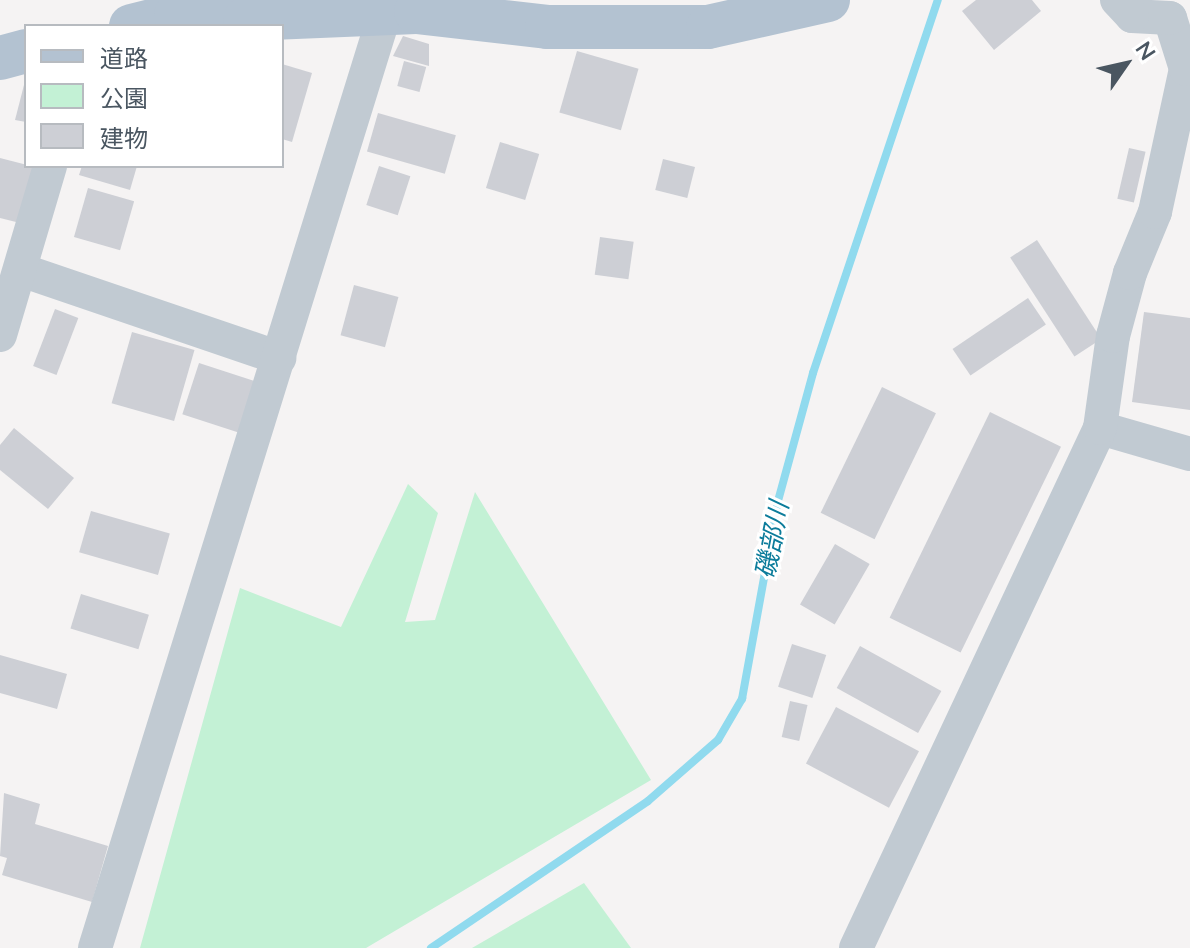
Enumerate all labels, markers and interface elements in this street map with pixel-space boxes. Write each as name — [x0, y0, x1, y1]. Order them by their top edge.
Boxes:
legend — [24, 24, 284, 168]
north arrow — [1086, 24, 1166, 104]
text: N — [1130, 36, 1162, 65]
text: 道路 — [100, 43, 148, 73]
text: 公園 — [100, 83, 148, 113]
text: 建物 — [100, 123, 148, 153]
water label: 磯部川 — [749, 499, 795, 581]

